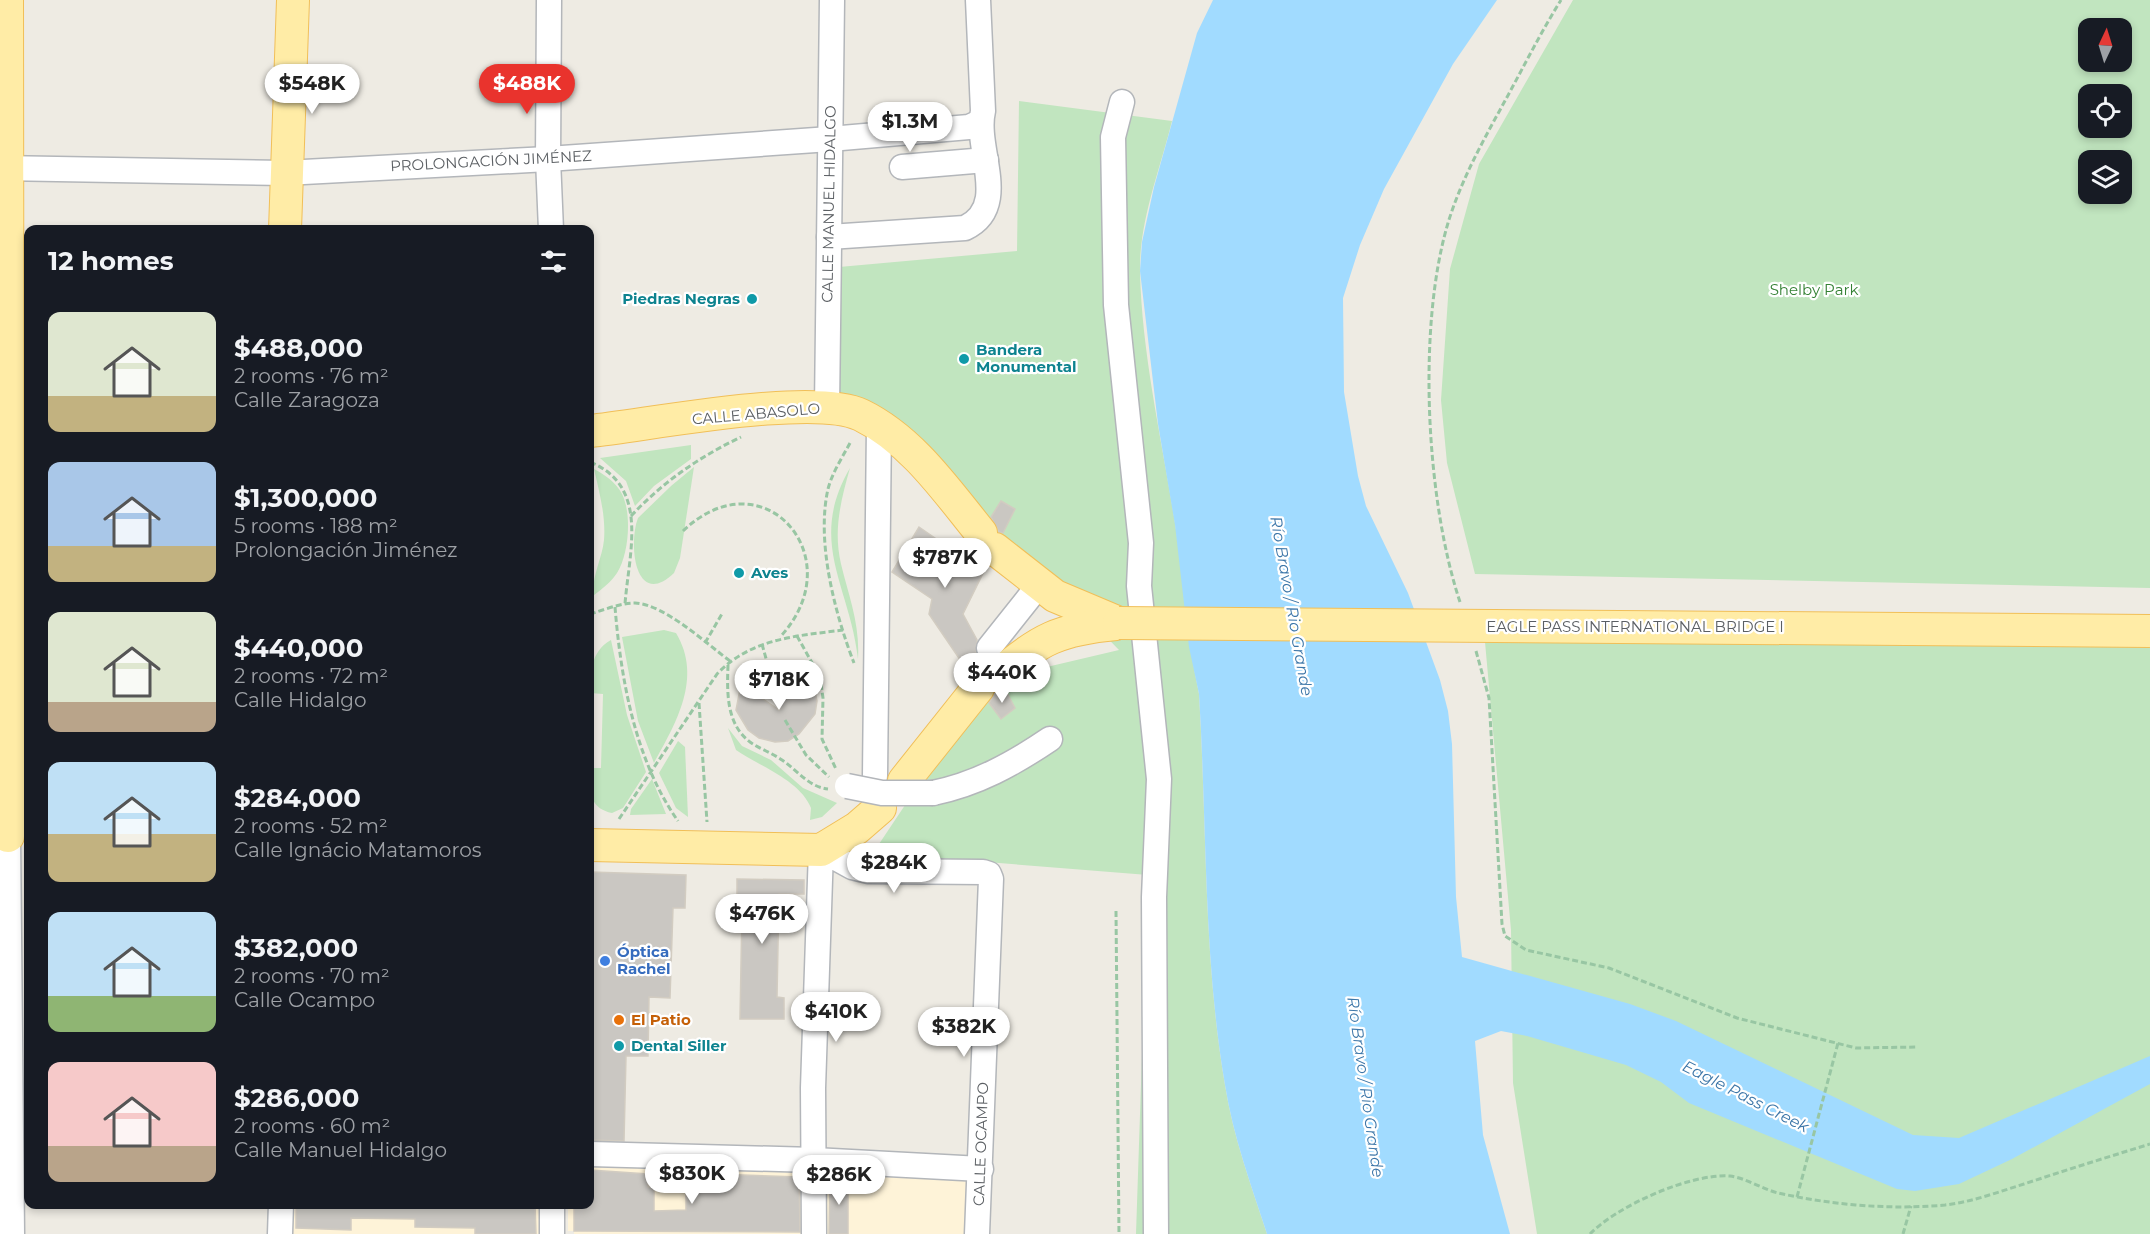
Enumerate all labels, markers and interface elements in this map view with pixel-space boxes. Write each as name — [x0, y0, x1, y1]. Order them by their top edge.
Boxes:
north arrow — [2078, 18, 2132, 72]
map controls — [2078, 18, 2132, 204]
pin: $548K — [270, 64, 354, 115]
pin: $488K — [485, 64, 569, 115]
text: $548K — [279, 71, 345, 95]
text: $488K — [493, 71, 561, 95]
button: locate — [2078, 84, 2132, 138]
pin: $1.3M — [868, 102, 952, 153]
street label: CALLE MANUEL HIDALGO — [817, 105, 840, 303]
text: $1.3M — [882, 109, 938, 133]
street label: PROLONGACIÓN JIMÉNEZ — [390, 146, 593, 175]
button: layers — [2078, 150, 2132, 204]
text: 12 homes — [48, 245, 174, 277]
icon: filters — [537, 245, 570, 278]
park label: Shelby Park — [1770, 280, 1858, 299]
place label: Piedras Negras — [622, 289, 740, 308]
marker: Piedras Negras — [745, 292, 759, 306]
text: $488,000 — [234, 332, 363, 364]
icon: home — [96, 336, 168, 408]
place label: Bandera Monumental — [976, 340, 1076, 376]
marker: Bandera Monumental — [957, 352, 971, 366]
text: 2 rooms · 76 m² — [234, 364, 389, 388]
text: Calle Zaragoza — [234, 388, 380, 412]
street label: CALLE ABASOLO — [691, 398, 821, 429]
text: $1,300,000 — [234, 482, 377, 514]
icon: home — [96, 486, 168, 558]
text: 5 rooms · 188 m² — [234, 514, 398, 538]
water label: Río Bravo / Rio Grande — [1266, 515, 1317, 697]
text: Prolongación Jiménez — [234, 538, 457, 562]
pin: $787K — [903, 538, 987, 589]
text: $787K — [912, 545, 978, 569]
place label: Aves — [750, 563, 788, 582]
marker: Aves — [732, 566, 746, 580]
street label: EAGLE PASS INTERNATIONAL BRIDGE I — [1486, 617, 1784, 636]
text: $440,000 — [234, 632, 363, 664]
icon: home — [96, 636, 168, 708]
pin: $440K — [960, 653, 1044, 704]
pin: $718K — [737, 660, 821, 711]
text: $440K — [968, 660, 1036, 684]
text: 2 rooms · 72 m² — [234, 664, 388, 688]
text: $718K — [749, 667, 810, 691]
text: Calle Hidalgo — [234, 688, 367, 712]
text: $284,000 — [234, 782, 361, 814]
icon: home — [96, 786, 168, 858]
text: 2 rooms · 52 m² — [234, 814, 388, 838]
text: Calle Ignácio Matamoros — [234, 838, 481, 862]
pin: $284K — [852, 843, 936, 894]
text: $284K — [861, 850, 927, 874]
pin: $476K — [720, 894, 804, 945]
text: $476K — [729, 901, 795, 925]
text: $382,000 — [234, 932, 358, 964]
icon: home — [96, 936, 168, 1008]
place label: Óptica Rachel — [617, 942, 670, 978]
marker: Óptica Rachel — [598, 954, 612, 968]
text: 2 rooms · 70 m² — [234, 964, 390, 988]
text: Calle Ocampo — [234, 988, 375, 1012]
pin: $410K — [794, 992, 878, 1043]
water label: Río Bravo / Rio Grande — [1343, 995, 1388, 1179]
text: $410K — [805, 999, 867, 1023]
pin: $382K — [922, 1007, 1006, 1058]
place label: El Patio — [631, 1010, 691, 1029]
marker: El Patio — [612, 1013, 626, 1027]
text: $382K — [932, 1014, 996, 1038]
place label: Dental Siller — [631, 1036, 727, 1055]
marker: Dental Siller — [612, 1039, 626, 1053]
water label: Eagle Pass Creek — [1680, 1056, 1813, 1137]
text: $286,000 — [234, 1082, 359, 1114]
street label: CALLE OCAMPO — [969, 1082, 992, 1206]
icon: home — [96, 1086, 168, 1158]
text: 2 rooms · 60 m² — [234, 1114, 390, 1138]
text: Calle Manuel Hidalgo — [234, 1138, 447, 1162]
pin: $830K — [650, 1154, 734, 1205]
pin: $286K — [797, 1155, 881, 1206]
text: $830K — [659, 1161, 725, 1185]
text: $286K — [806, 1162, 872, 1186]

